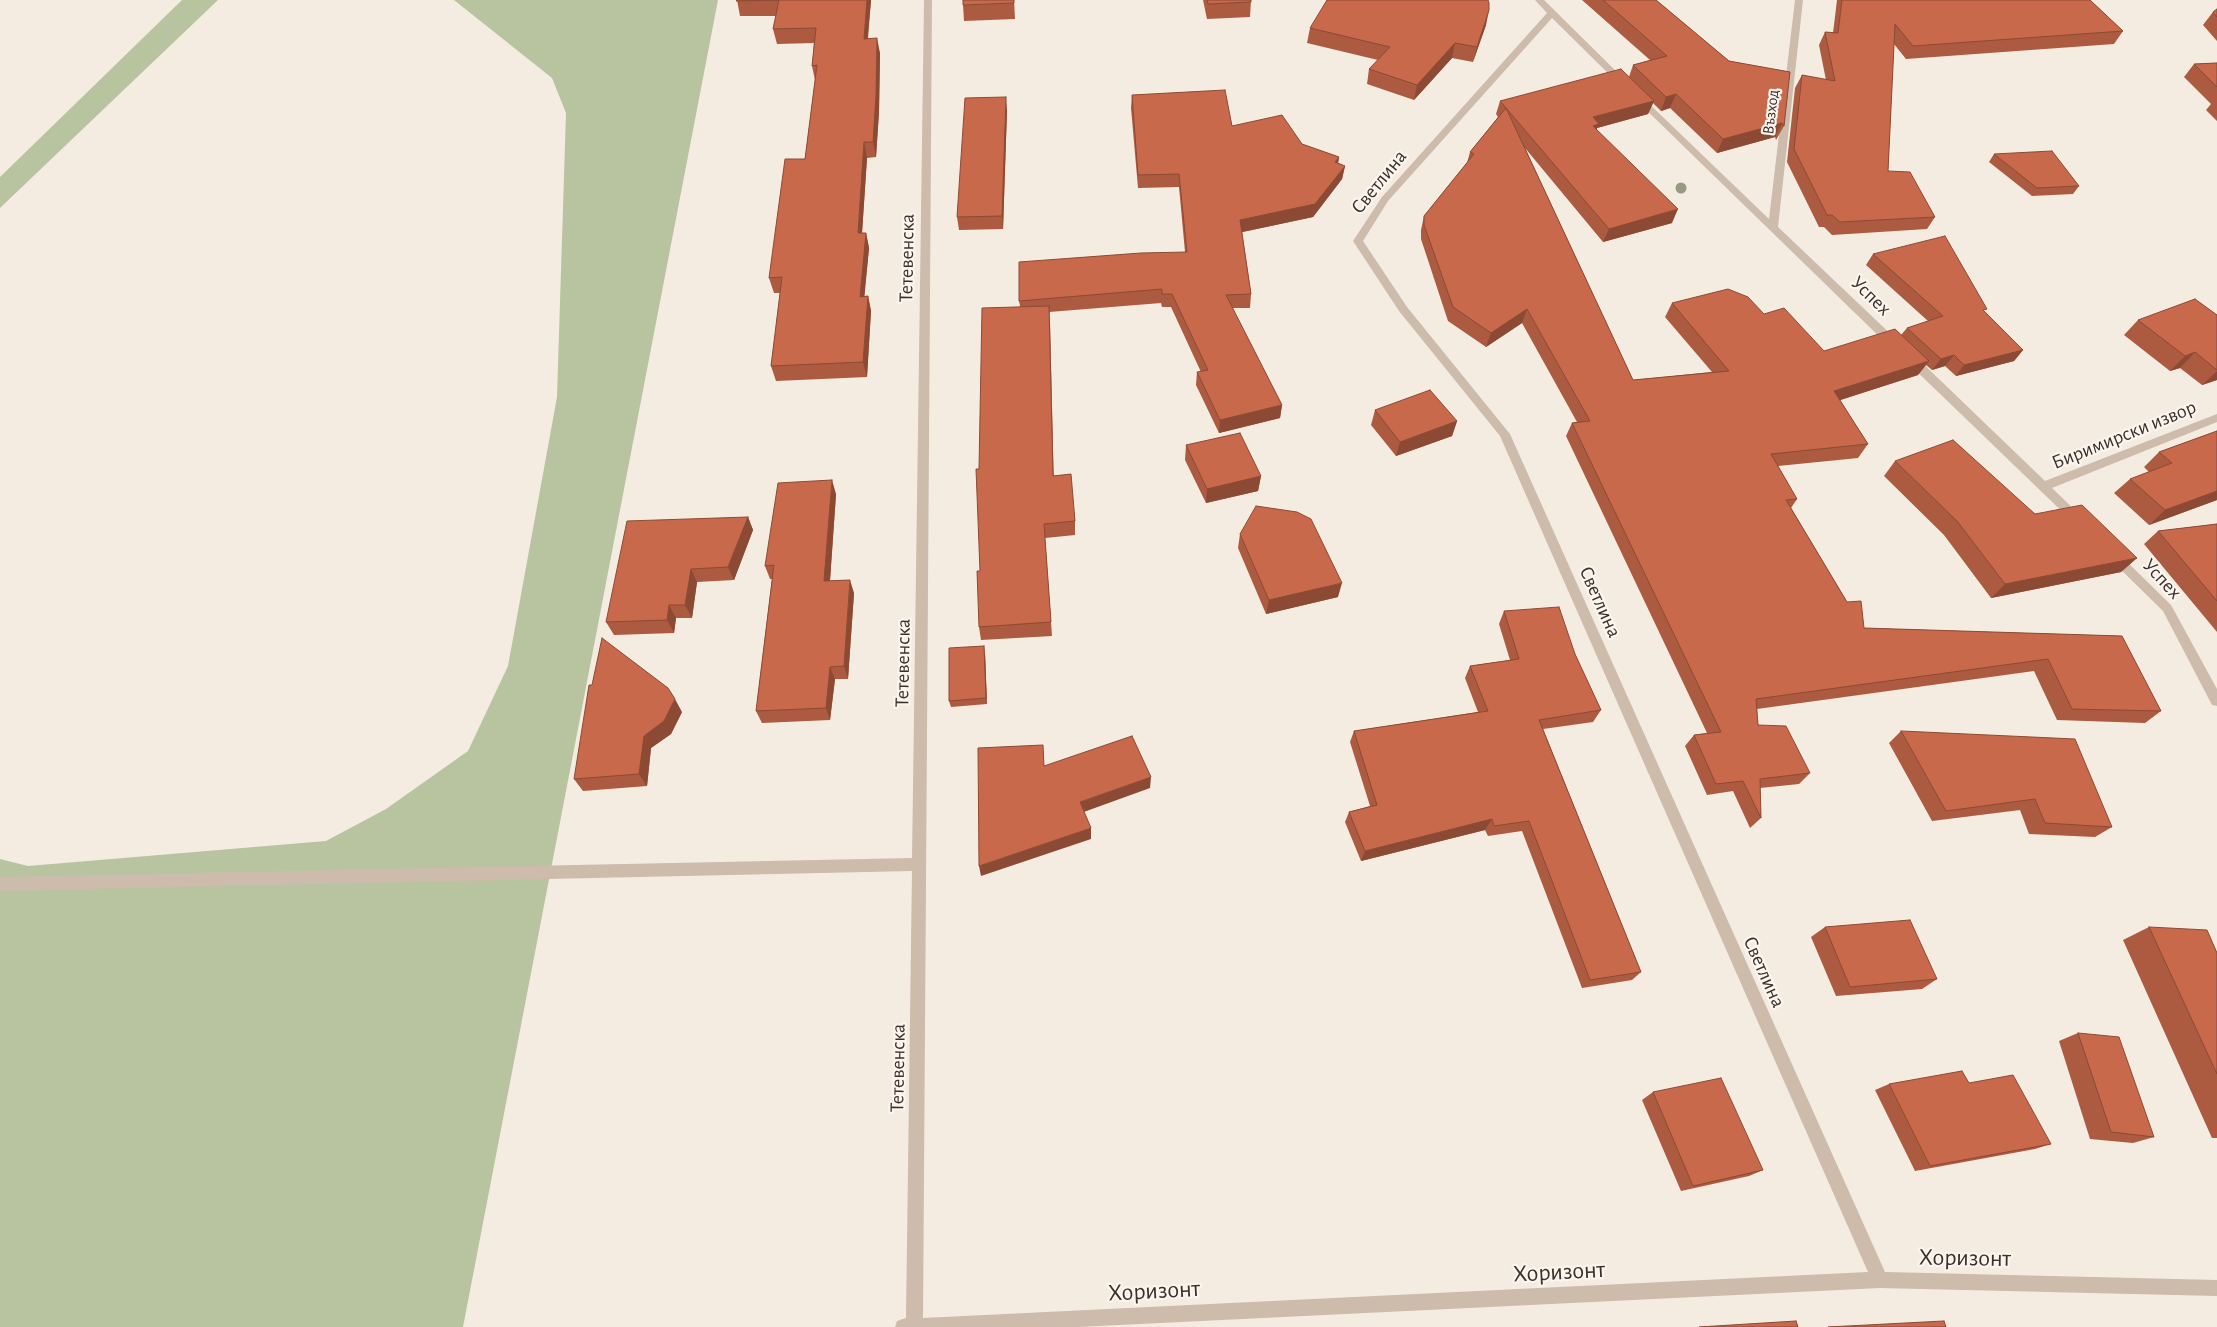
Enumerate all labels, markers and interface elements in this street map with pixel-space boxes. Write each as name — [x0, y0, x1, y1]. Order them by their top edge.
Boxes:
street label: Възход — [1759, 88, 1783, 136]
street label: Светлина — [1346, 145, 1412, 219]
street label: Тетевенска — [894, 214, 920, 302]
street label: Успех — [1846, 271, 1896, 321]
street label: Биримирски извор — [2048, 395, 2200, 475]
street label: Успех — [2137, 554, 2187, 604]
street label: Светлина — [1574, 563, 1626, 641]
street label: Тетевенска — [890, 619, 916, 707]
street label: Светлина — [1738, 933, 1790, 1011]
street label: Тетевенска — [885, 1024, 911, 1112]
street label: Хоризонт — [1919, 1243, 2011, 1273]
street label: Хоризонт — [1512, 1255, 1606, 1289]
street label: Хоризонт — [1107, 1274, 1201, 1308]

